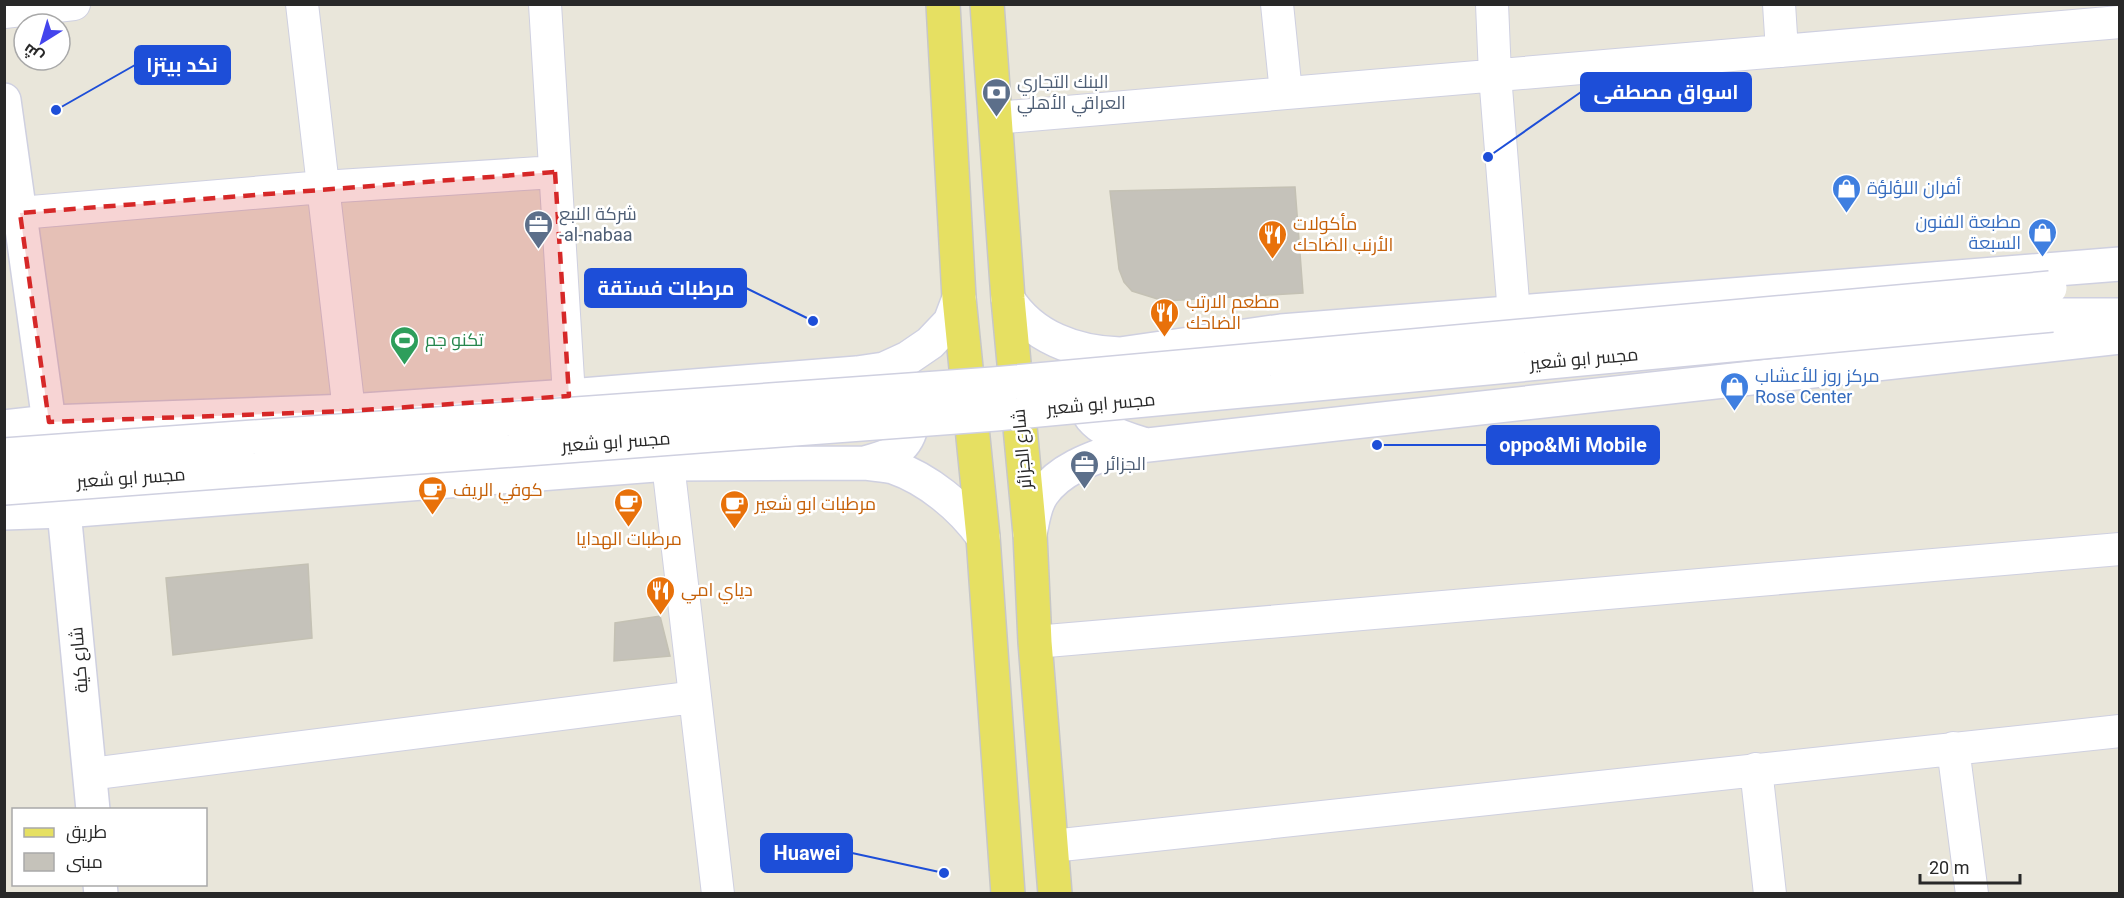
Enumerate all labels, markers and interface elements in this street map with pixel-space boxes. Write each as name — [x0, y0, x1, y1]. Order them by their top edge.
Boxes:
north arrow — [12, 12, 72, 72]
text: ش — [19, 40, 47, 67]
callout: نكد بيتزا — [135, 46, 230, 84]
text: نكد بيتزا — [146, 53, 218, 77]
place label: البنك التجاري العراقي الأهلي — [1017, 71, 1126, 117]
callout: اسواق مصطفى — [1581, 73, 1751, 111]
bank icon: البنك التجاري العراقي الأهلي — [980, 76, 1012, 118]
text: اسواق مصطفى — [1593, 80, 1739, 105]
shop icon: أفران اللؤلؤة — [1830, 172, 1862, 214]
place label: أفران اللؤلؤة — [1867, 177, 1961, 199]
place label: شركة النبع -al-nabaa — [559, 203, 637, 245]
office icon: شركة النبع -al-nabaa — [522, 208, 554, 250]
place label: مطبعة الفنون السبعة — [1915, 211, 2021, 253]
place label: مأكولات الأرنب الضاحك — [1293, 213, 1393, 256]
shop icon: مطبعة الفنون السبعة — [2026, 216, 2058, 258]
restaurant icon: مأكولات الأرنب الضاحك — [1256, 218, 1288, 260]
callout: مرطبات فستقة — [585, 269, 746, 307]
text: مرطبات فستقة — [597, 276, 735, 300]
place label: مطعم الارتب الضاحك — [1186, 291, 1280, 333]
restaurant icon: مطعم الارتب الضاحك — [1149, 296, 1181, 338]
sports icon: تكنو جم — [388, 324, 420, 366]
place label: تكنو جم — [425, 329, 484, 352]
street label: مجسر ابو شعير — [1528, 343, 1639, 375]
place label: مركز روز للأعشاب Rose Center — [1755, 365, 1880, 407]
shop icon: مركز روز للأعشاب Rose Center — [1718, 370, 1750, 412]
street label: مجسر ابو شعير — [1045, 388, 1156, 420]
street label: شارع الجزائر — [1008, 408, 1038, 491]
callout: oppo&Mi Mobile — [1487, 426, 1659, 464]
street label: مجسر ابو شعير — [560, 427, 671, 457]
text: oppo&Mi Mobile — [1499, 433, 1647, 457]
office icon: الجزائر — [1068, 448, 1100, 490]
place label: الجزائر — [1104, 453, 1146, 475]
street label: مجسر ابو شعير — [75, 463, 186, 493]
cafe icon: كوفي الريف — [416, 474, 448, 516]
place label: كوفي الريف — [453, 479, 543, 504]
cafe icon: مرطبات الهدايا — [613, 486, 645, 528]
cafe icon: مرطبات ابو شعير — [718, 488, 750, 530]
place label: مرطبات ابو شعير — [754, 493, 876, 515]
place label: مرطبات الهدايا — [576, 528, 682, 550]
restaurant icon: دياي امي — [644, 574, 676, 616]
place label: دياي امي — [681, 579, 753, 604]
street label: شارع كية — [65, 626, 94, 694]
legend — [12, 808, 207, 886]
text: طريق — [66, 821, 107, 844]
callout: Huawei — [761, 834, 852, 872]
text: Huawei — [774, 841, 840, 865]
scale bar — [1920, 847, 2020, 885]
text: مبنى — [66, 851, 103, 873]
text: 20 m — [1929, 857, 1969, 878]

